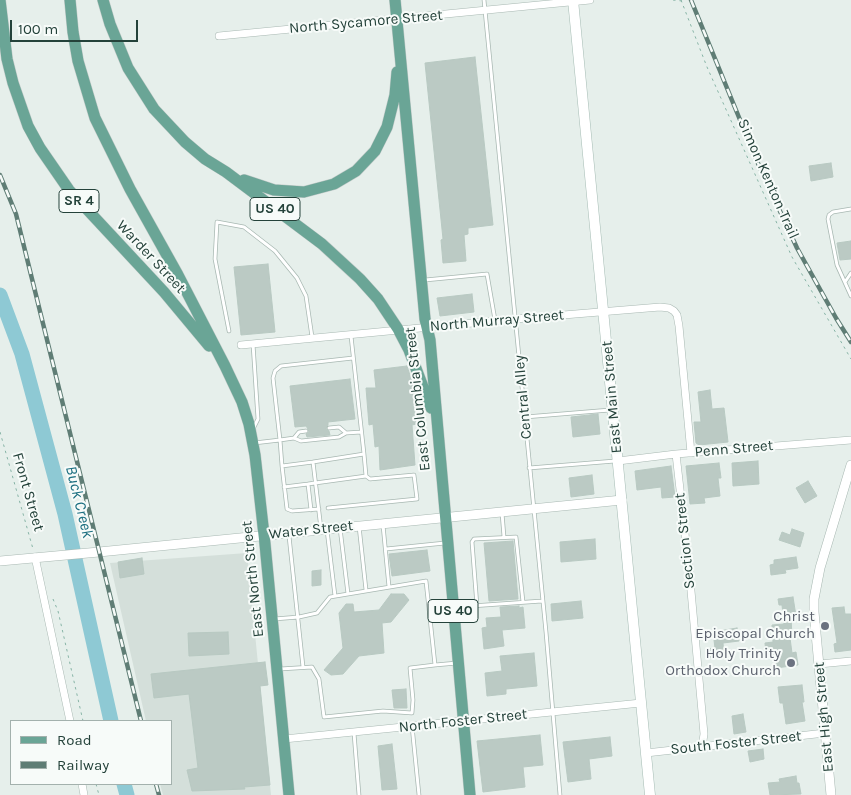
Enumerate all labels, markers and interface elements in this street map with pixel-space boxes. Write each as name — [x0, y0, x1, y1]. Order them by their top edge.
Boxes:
street label: North Sycamore Street — [288, 6, 444, 38]
scale bar — [12, 10, 140, 42]
text: 100 m — [18, 20, 58, 38]
street label: Simon Kenton Trail — [733, 116, 803, 242]
road number: SR 4 — [59, 190, 99, 212]
road number: US 40 — [250, 198, 300, 220]
street label: Warder Street — [113, 217, 189, 297]
street label: North Murray Street — [429, 306, 565, 336]
street label: East Columbia Street — [401, 326, 435, 472]
street label: East Main Street — [598, 340, 626, 454]
street label: Central Alley — [510, 354, 536, 440]
street label: Penn Street — [694, 437, 774, 461]
street label: Front Street — [8, 451, 48, 533]
water label: Buck Creek — [61, 464, 97, 540]
street label: Section Street — [671, 492, 699, 590]
street label: Water Street — [268, 517, 354, 543]
street label: East North Street — [238, 520, 268, 638]
road number: US 40 — [428, 600, 478, 622]
place label: Christ Episcopal Church — [695, 608, 815, 643]
marker: Christ Episcopal Church — [819, 620, 831, 632]
place label: Holy Trinity Orthodox Church — [665, 645, 781, 680]
marker: Holy Trinity Orthodox Church — [785, 657, 797, 669]
street label: East High Street — [810, 661, 838, 773]
street label: North Foster Street — [398, 705, 528, 737]
legend — [10, 720, 172, 785]
street label: South Foster Street — [670, 727, 802, 759]
text: Road — [57, 731, 92, 749]
text: Railway — [57, 756, 109, 774]

